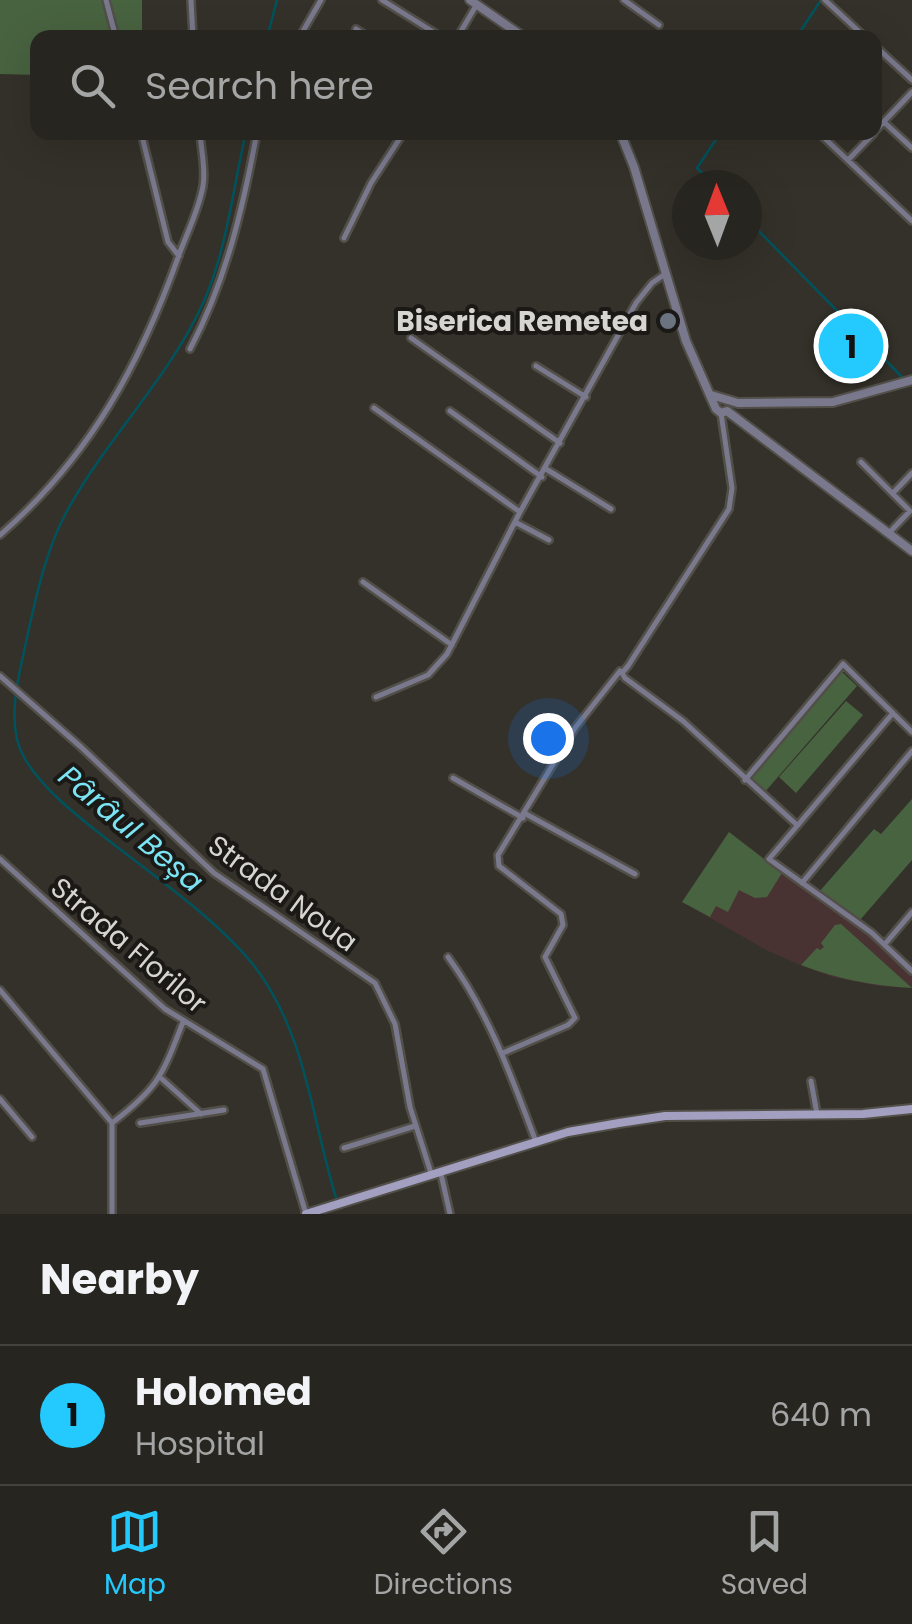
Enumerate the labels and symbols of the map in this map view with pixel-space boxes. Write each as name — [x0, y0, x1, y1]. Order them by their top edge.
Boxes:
north arrow — [672, 170, 762, 260]
place label: Biserica Remetea — [396, 302, 648, 341]
pin: 1 — [818, 308, 884, 384]
marker: Biserica Remetea — [657, 310, 679, 332]
your location — [523, 713, 574, 764]
water label: Pârâul Beșa — [49, 755, 213, 902]
street label: Strada Noua — [200, 826, 365, 961]
street label: Strada Florilor — [42, 868, 215, 1022]

